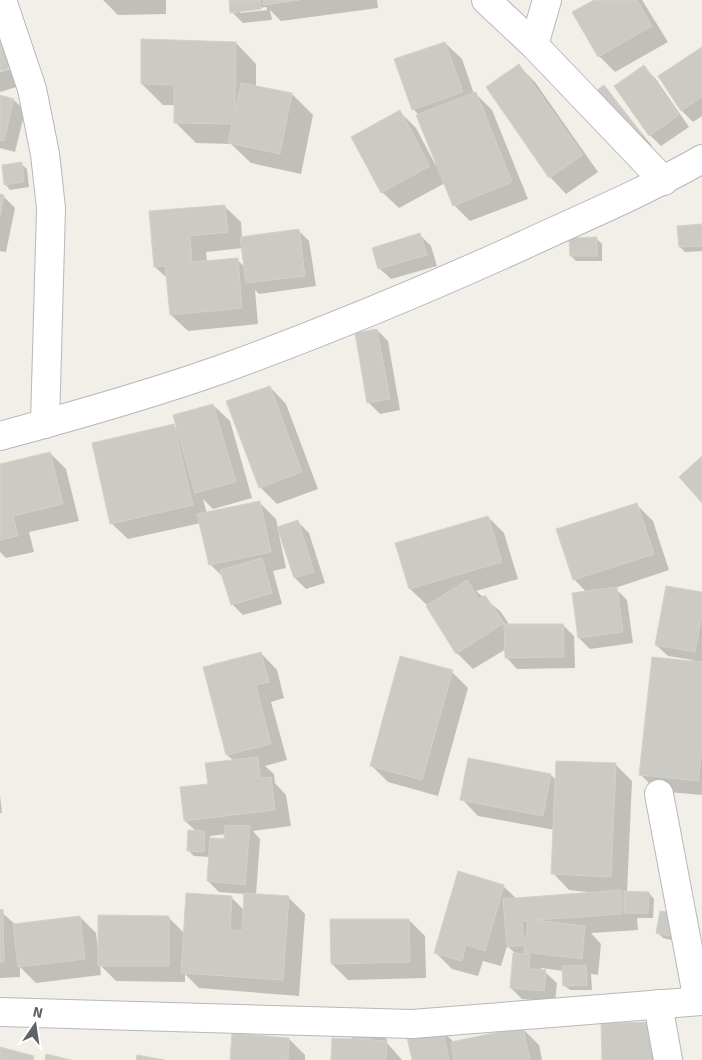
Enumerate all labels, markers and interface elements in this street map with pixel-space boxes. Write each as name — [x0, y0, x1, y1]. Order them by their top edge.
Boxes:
north arrow — [10, 1000, 60, 1050]
text: N — [31, 1003, 44, 1022]

